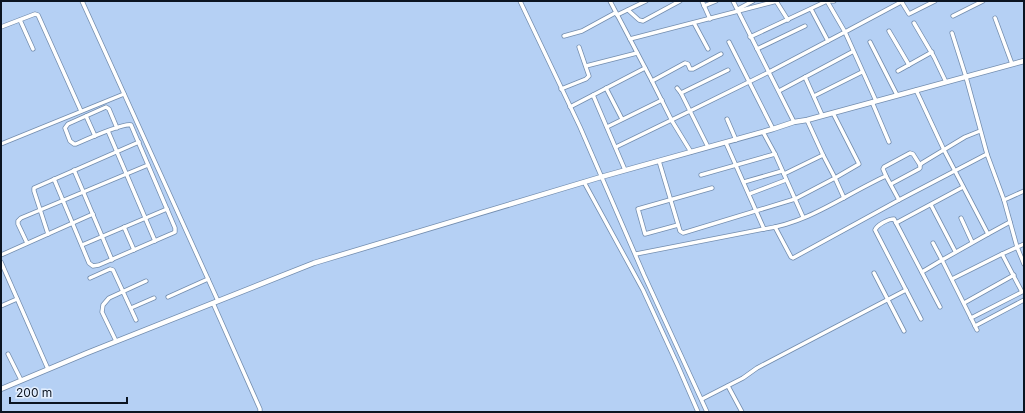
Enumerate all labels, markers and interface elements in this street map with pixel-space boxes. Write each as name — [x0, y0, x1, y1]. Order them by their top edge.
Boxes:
scale bar — [10, 379, 127, 405]
text: 200 m — [16, 385, 52, 400]

